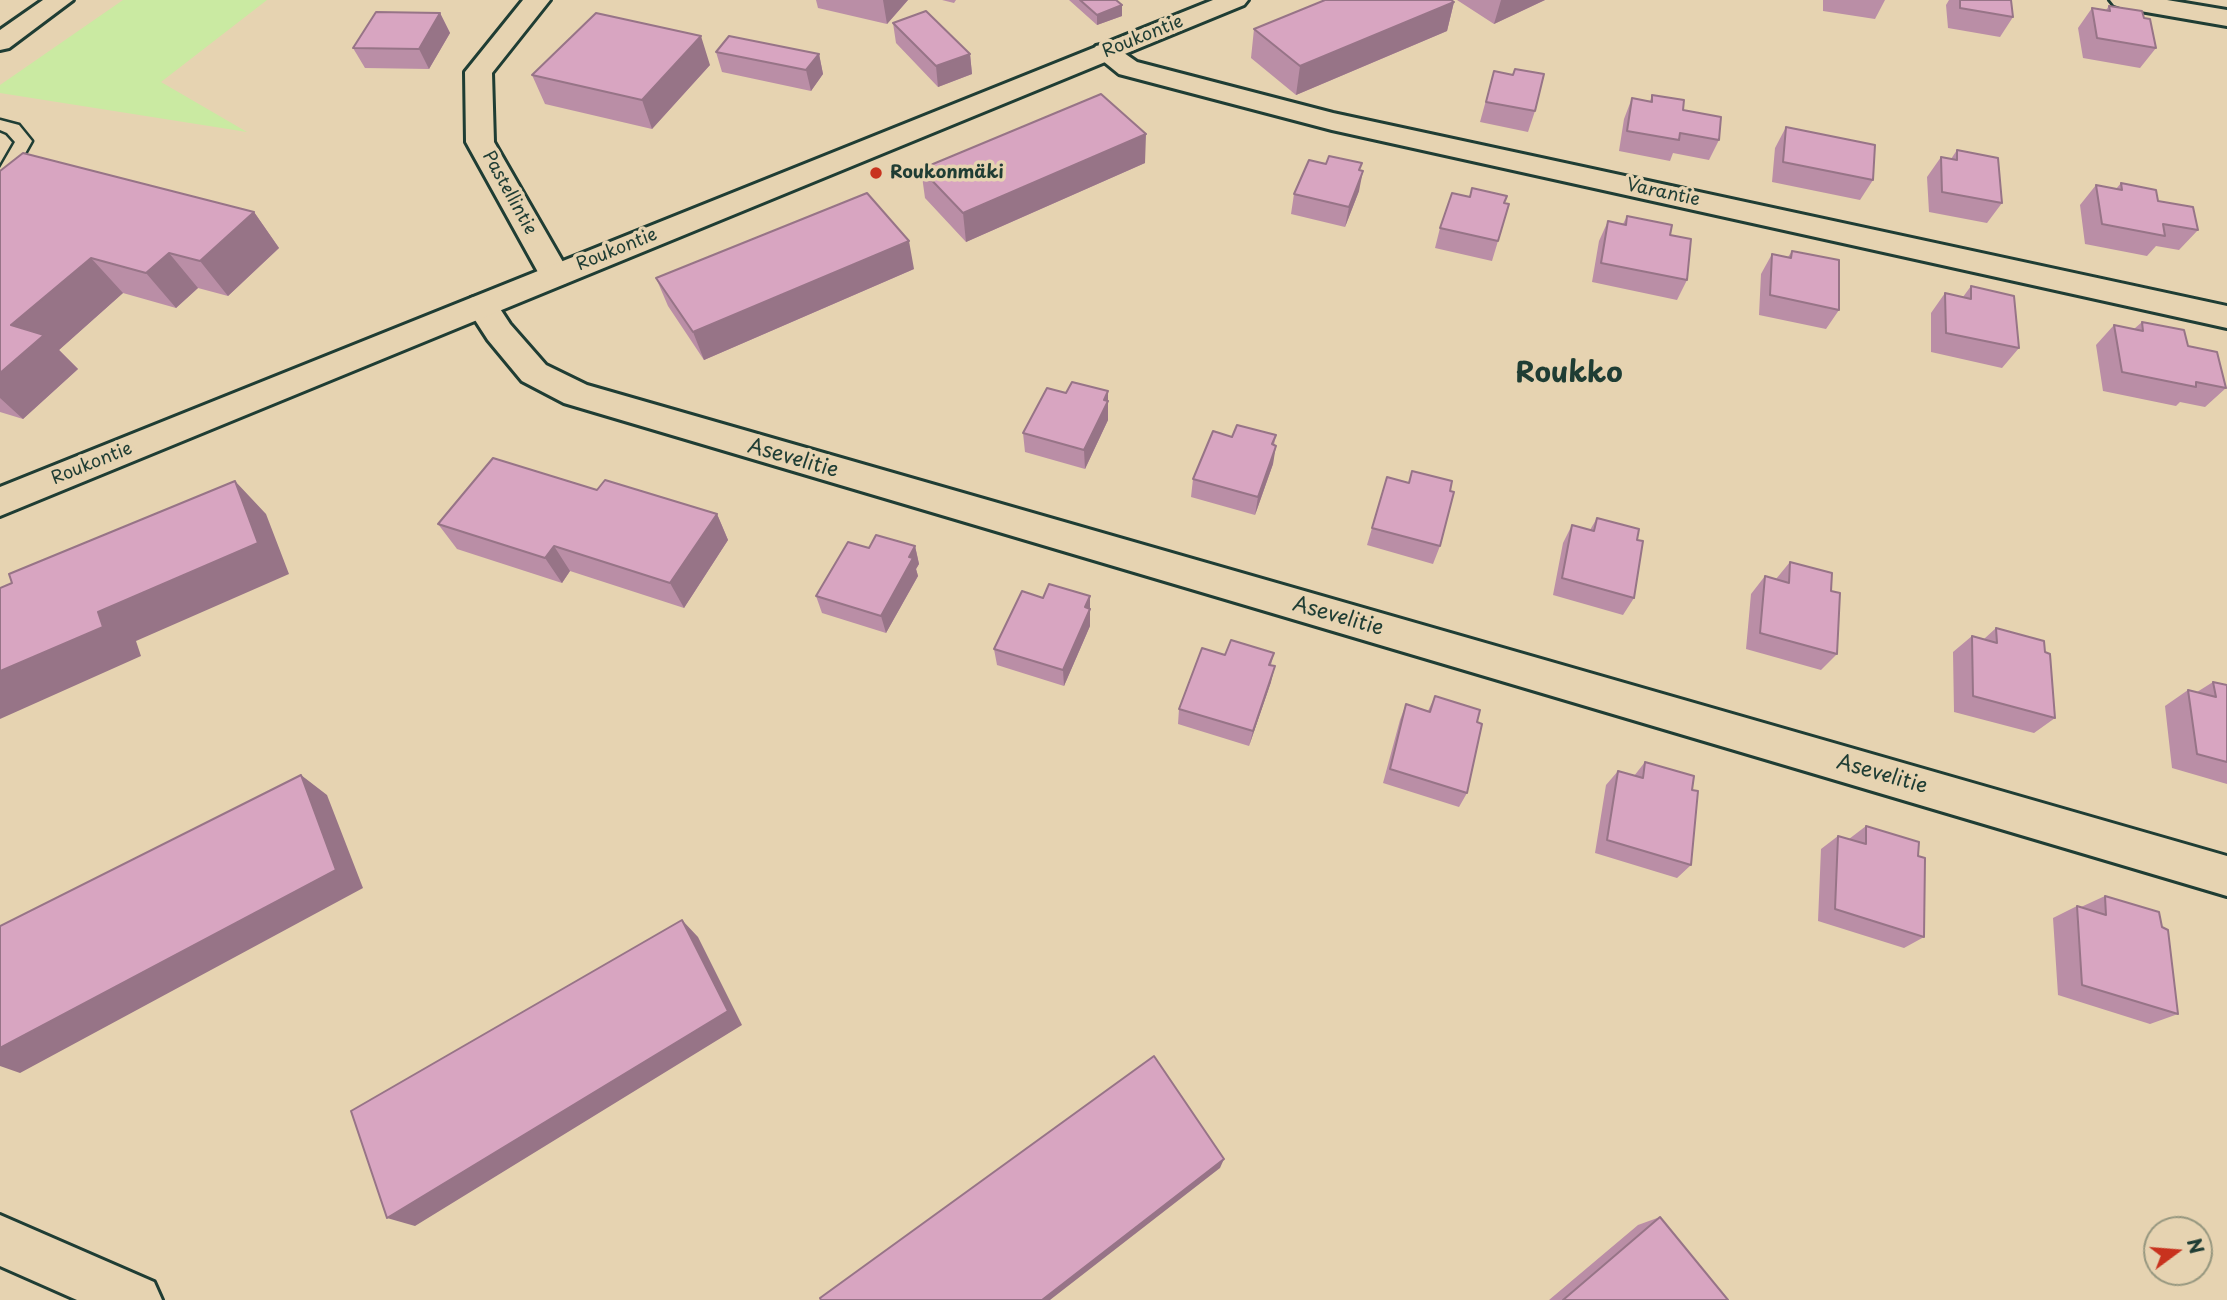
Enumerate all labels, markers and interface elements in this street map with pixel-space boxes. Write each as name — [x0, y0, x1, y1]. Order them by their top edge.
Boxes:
street label: Roukontie — [1099, 11, 1187, 63]
street label: Pastellintie — [477, 147, 541, 239]
place label: Roukonmäki — [890, 162, 1004, 184]
marker: Roukonmäki — [868, 165, 884, 181]
street label: Varantie — [1624, 175, 1702, 211]
street label: Roukontie — [573, 224, 661, 276]
district label: Roukko — [1515, 357, 1623, 391]
street label: Asevelitie — [745, 434, 841, 484]
street label: Roukontie — [48, 438, 136, 490]
street label: Asevelitie — [1290, 592, 1386, 642]
street label: Asevelitie — [1834, 750, 1930, 800]
north arrow — [2143, 1216, 2213, 1286]
text: N — [2181, 1235, 2212, 1257]

